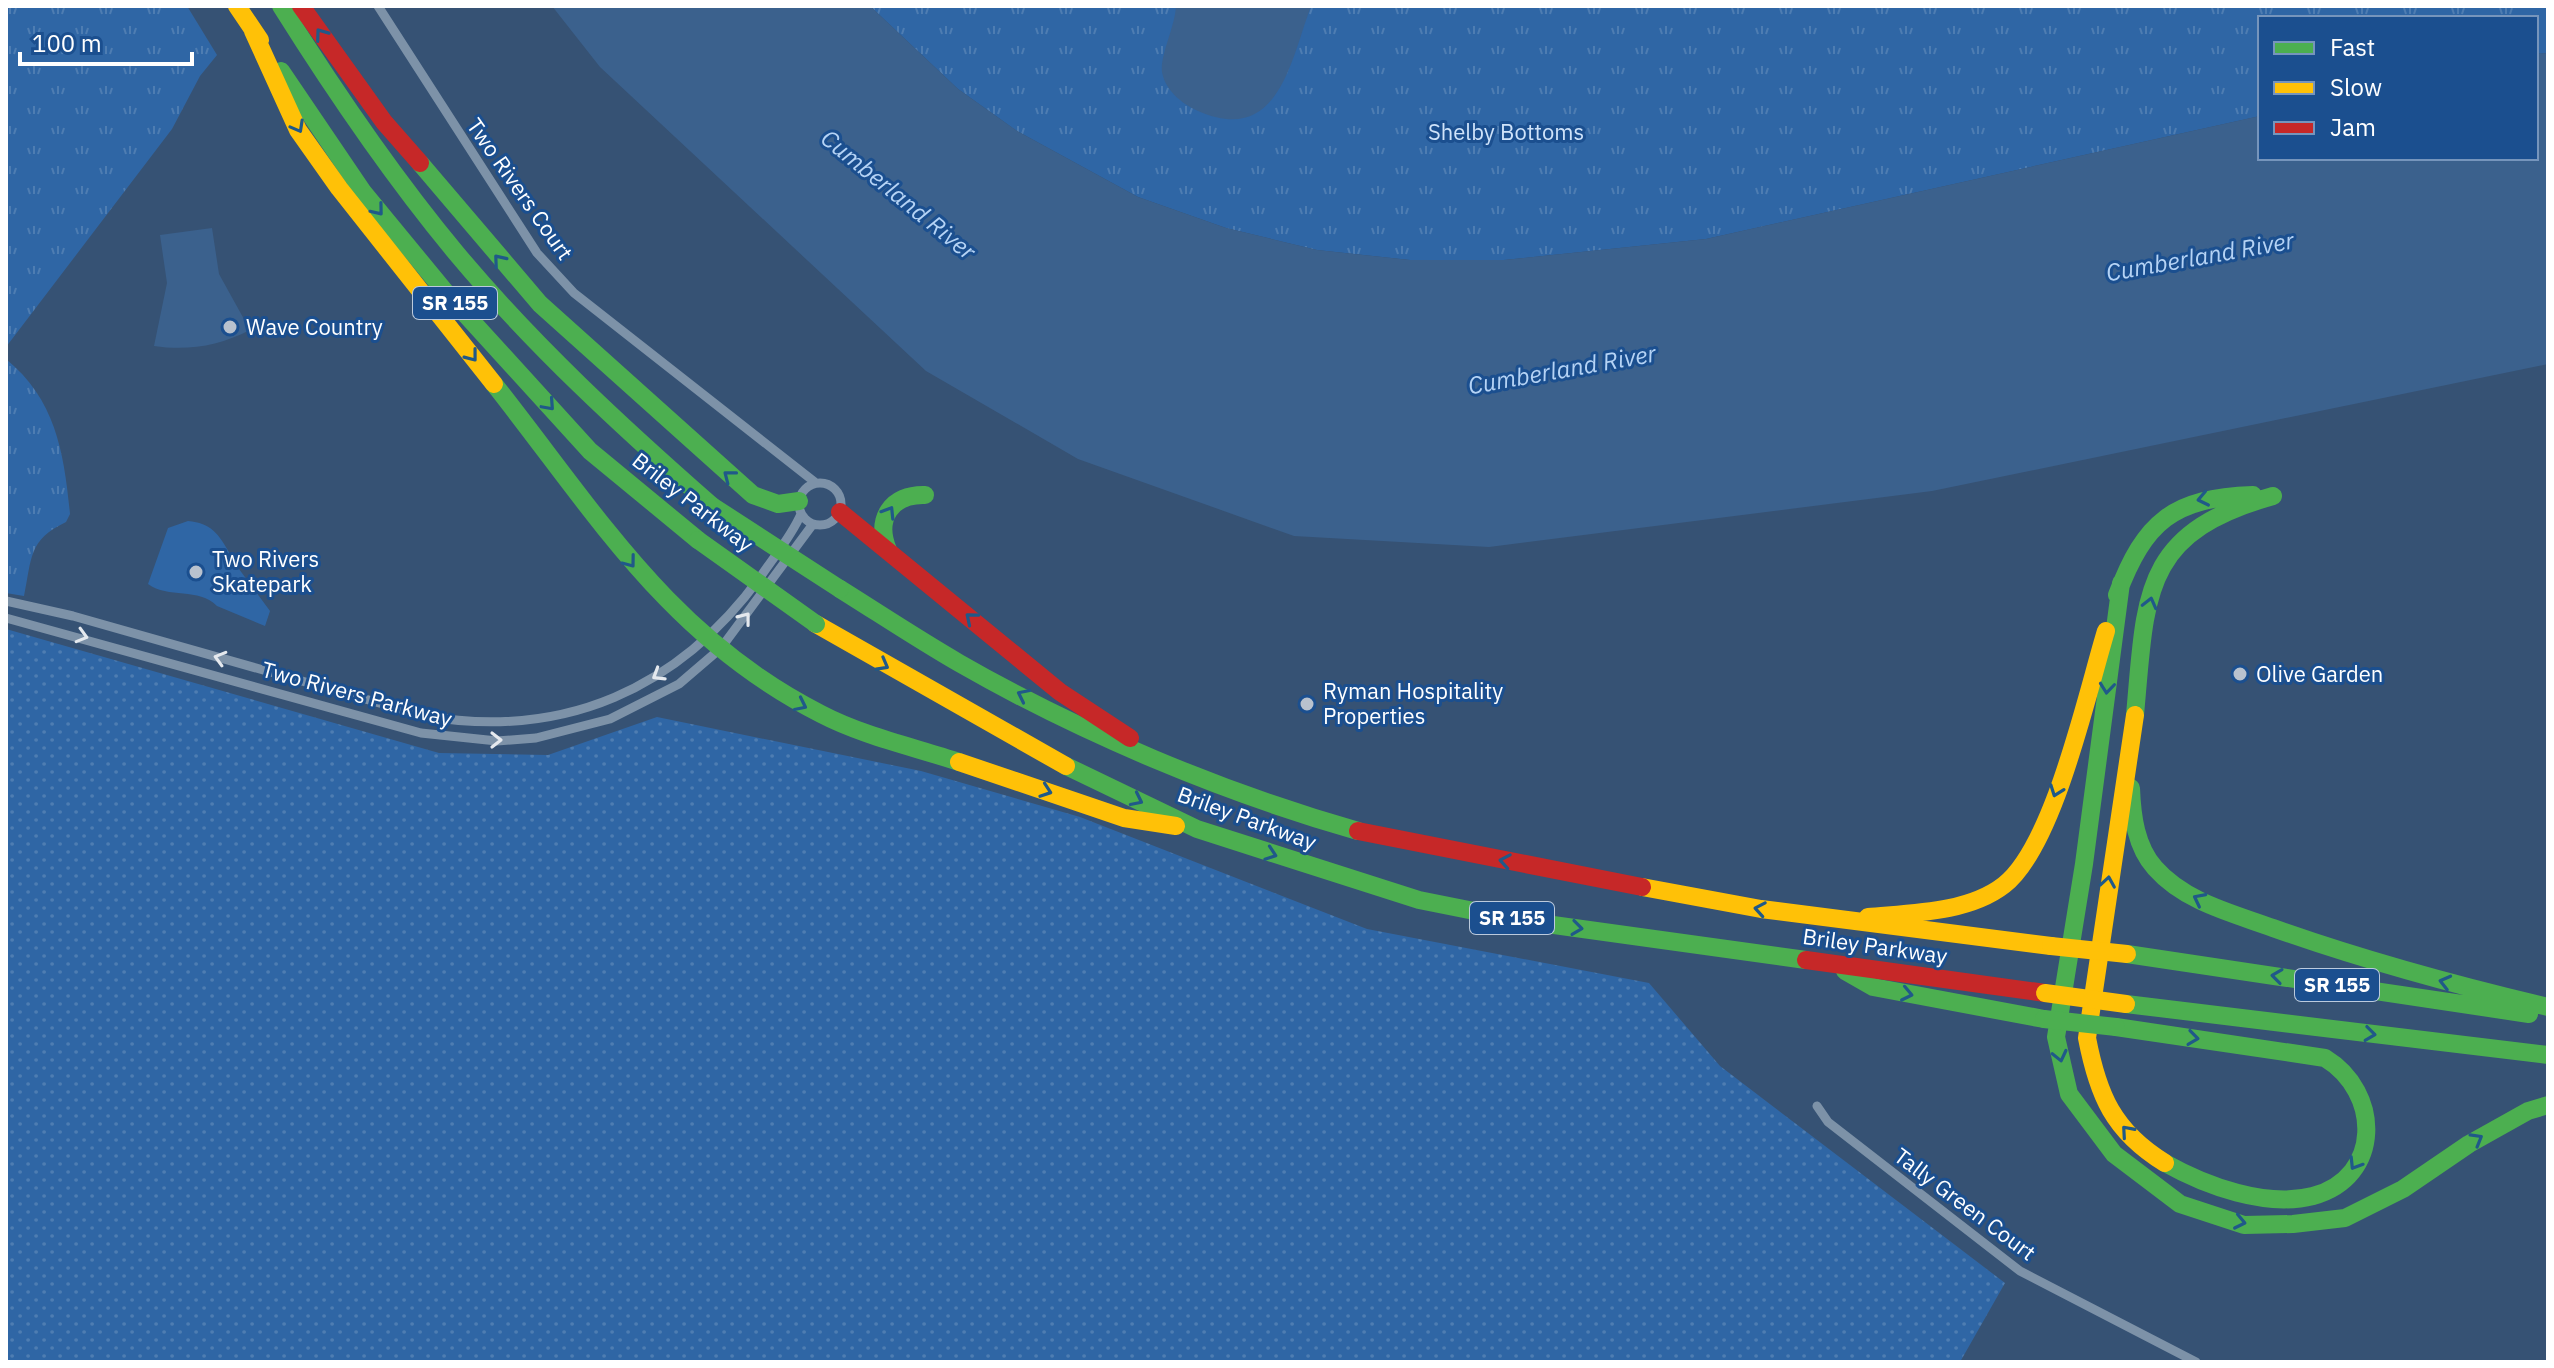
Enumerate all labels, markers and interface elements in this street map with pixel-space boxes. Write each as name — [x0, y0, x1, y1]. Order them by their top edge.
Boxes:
scale bar — [20, 16, 192, 66]
legend — [2258, 16, 2538, 160]
text: 100 m — [32, 27, 102, 59]
one-way arrow — [316, 28, 331, 42]
text: Fast — [2330, 31, 2375, 63]
text: Slow — [2330, 71, 2382, 103]
text: Jam — [2330, 111, 2376, 143]
street label: Two Rivers Court — [461, 112, 580, 265]
park label: Shelby Bottoms — [1428, 117, 1584, 146]
one-way arrow — [288, 119, 303, 133]
water label: Cumberland River — [815, 122, 984, 267]
one-way arrow — [368, 200, 383, 215]
water label: Cumberland River — [2103, 224, 2298, 288]
one-way arrow — [494, 254, 509, 269]
road number: SR 155 — [413, 287, 497, 319]
place label: Wave Country — [246, 312, 383, 341]
marker: Wave Country — [221, 318, 239, 336]
water label: Cumberland River — [1465, 337, 1660, 401]
one-way arrow — [462, 347, 476, 362]
one-way arrow — [539, 396, 553, 411]
street label: Briley Parkway — [627, 445, 760, 558]
one-way arrow — [724, 471, 738, 486]
one-way arrow — [2197, 490, 2210, 507]
one-way arrow — [879, 506, 894, 520]
place label: Two Rivers Skatepark — [212, 544, 319, 598]
one-way arrow — [620, 553, 635, 568]
marker: Two Rivers Skatepark — [187, 563, 205, 581]
one-way arrow — [2141, 596, 2158, 610]
one-way arrow — [735, 613, 750, 627]
one-way arrow — [966, 613, 980, 628]
one-way arrow — [74, 627, 88, 643]
one-way arrow — [213, 650, 227, 667]
street label: Two Rivers Parkway — [259, 654, 456, 733]
one-way arrow — [874, 655, 888, 671]
place label: Olive Garden — [2256, 659, 2383, 688]
one-way arrow — [652, 665, 667, 680]
marker: Olive Garden — [2231, 665, 2249, 683]
place label: Ryman Hospitality Properties — [1323, 676, 1503, 730]
one-way arrow — [2099, 682, 2116, 695]
one-way arrow — [1016, 689, 1031, 705]
one-way arrow — [793, 695, 807, 711]
marker: Ryman Hospitality Properties — [1298, 695, 1316, 713]
one-way arrow — [490, 731, 503, 749]
street label: Briley Parkway — [1174, 779, 1321, 856]
one-way arrow — [1038, 782, 1052, 798]
one-way arrow — [2049, 784, 2066, 798]
one-way arrow — [1129, 790, 1143, 806]
one-way arrow — [1263, 845, 1277, 861]
one-way arrow — [1498, 854, 1511, 871]
one-way arrow — [2099, 875, 2116, 889]
one-way arrow — [2193, 893, 2208, 908]
one-way arrow — [1753, 901, 1767, 918]
road number: SR 155 — [1470, 902, 1554, 934]
one-way arrow — [1571, 919, 1584, 936]
street label: Briley Parkway — [1801, 921, 1949, 970]
one-way arrow — [2270, 968, 2284, 985]
road number: SR 155 — [2295, 969, 2379, 1001]
one-way arrow — [2439, 974, 2452, 991]
one-way arrow — [1900, 985, 1914, 1002]
one-way arrow — [2363, 1025, 2377, 1042]
one-way arrow — [2186, 1029, 2200, 1046]
one-way arrow — [2051, 1049, 2068, 1062]
one-way arrow — [2122, 1125, 2137, 1140]
one-way arrow — [2469, 1133, 2483, 1149]
street label: Tally Green Court — [1889, 1141, 2042, 1266]
one-way arrow — [2349, 1156, 2364, 1170]
one-way arrow — [2233, 1213, 2247, 1230]

